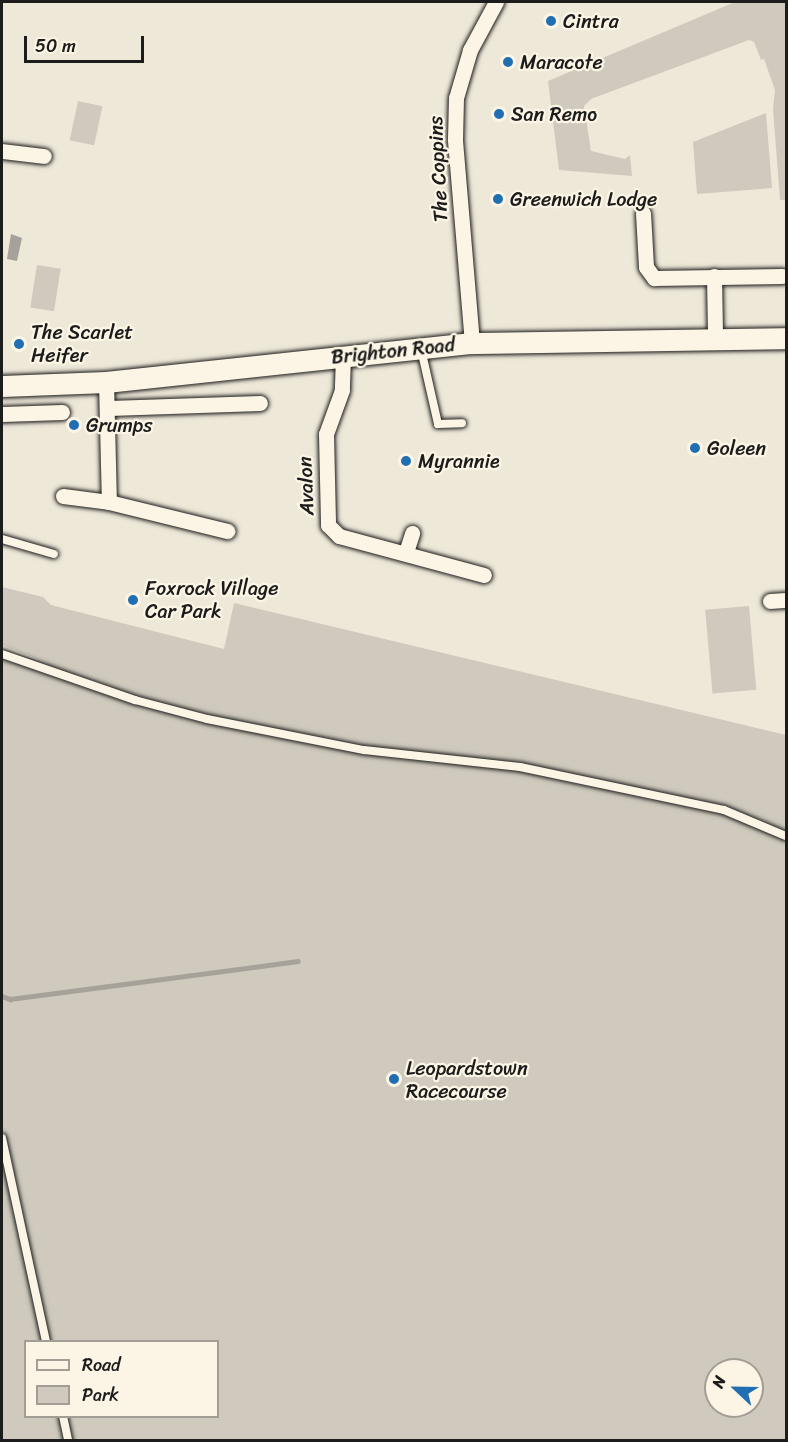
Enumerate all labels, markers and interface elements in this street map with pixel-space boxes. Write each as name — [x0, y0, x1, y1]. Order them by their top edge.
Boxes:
place label: Cintra — [563, 9, 619, 33]
marker: Cintra — [544, 14, 558, 28]
scale bar — [27, 24, 147, 62]
text: 50 m — [35, 30, 76, 62]
place label: Maracote — [520, 50, 603, 74]
marker: Maracote — [501, 55, 515, 69]
place label: San Remo — [511, 102, 598, 126]
marker: San Remo — [492, 107, 506, 121]
street label: The Coppins — [423, 115, 453, 223]
place label: Greenwich Lodge — [510, 187, 657, 211]
marker: Greenwich Lodge — [491, 192, 505, 206]
place label: The Scarlet Heifer — [31, 320, 134, 367]
street label: Brighton Road — [330, 333, 456, 369]
marker: The Scarlet Heifer — [12, 337, 26, 351]
place label: Grumps — [86, 413, 152, 437]
marker: Grumps — [67, 418, 81, 432]
place label: Goleen — [707, 436, 766, 460]
marker: Goleen — [688, 441, 702, 455]
place label: Myrannie — [418, 449, 500, 473]
marker: Myrannie — [399, 454, 413, 468]
street label: Avalon — [293, 456, 319, 516]
place label: Foxrock Village Car Park — [145, 576, 279, 623]
marker: Foxrock Village Car Park — [126, 593, 140, 607]
place label: Leopardstown Racecourse — [406, 1056, 528, 1103]
marker: Leopardstown Racecourse — [387, 1072, 401, 1086]
legend — [24, 1340, 219, 1418]
text: Road — [82, 1349, 121, 1381]
north arrow — [704, 1358, 764, 1418]
text: N — [703, 1371, 734, 1392]
text: Park — [82, 1379, 119, 1411]

